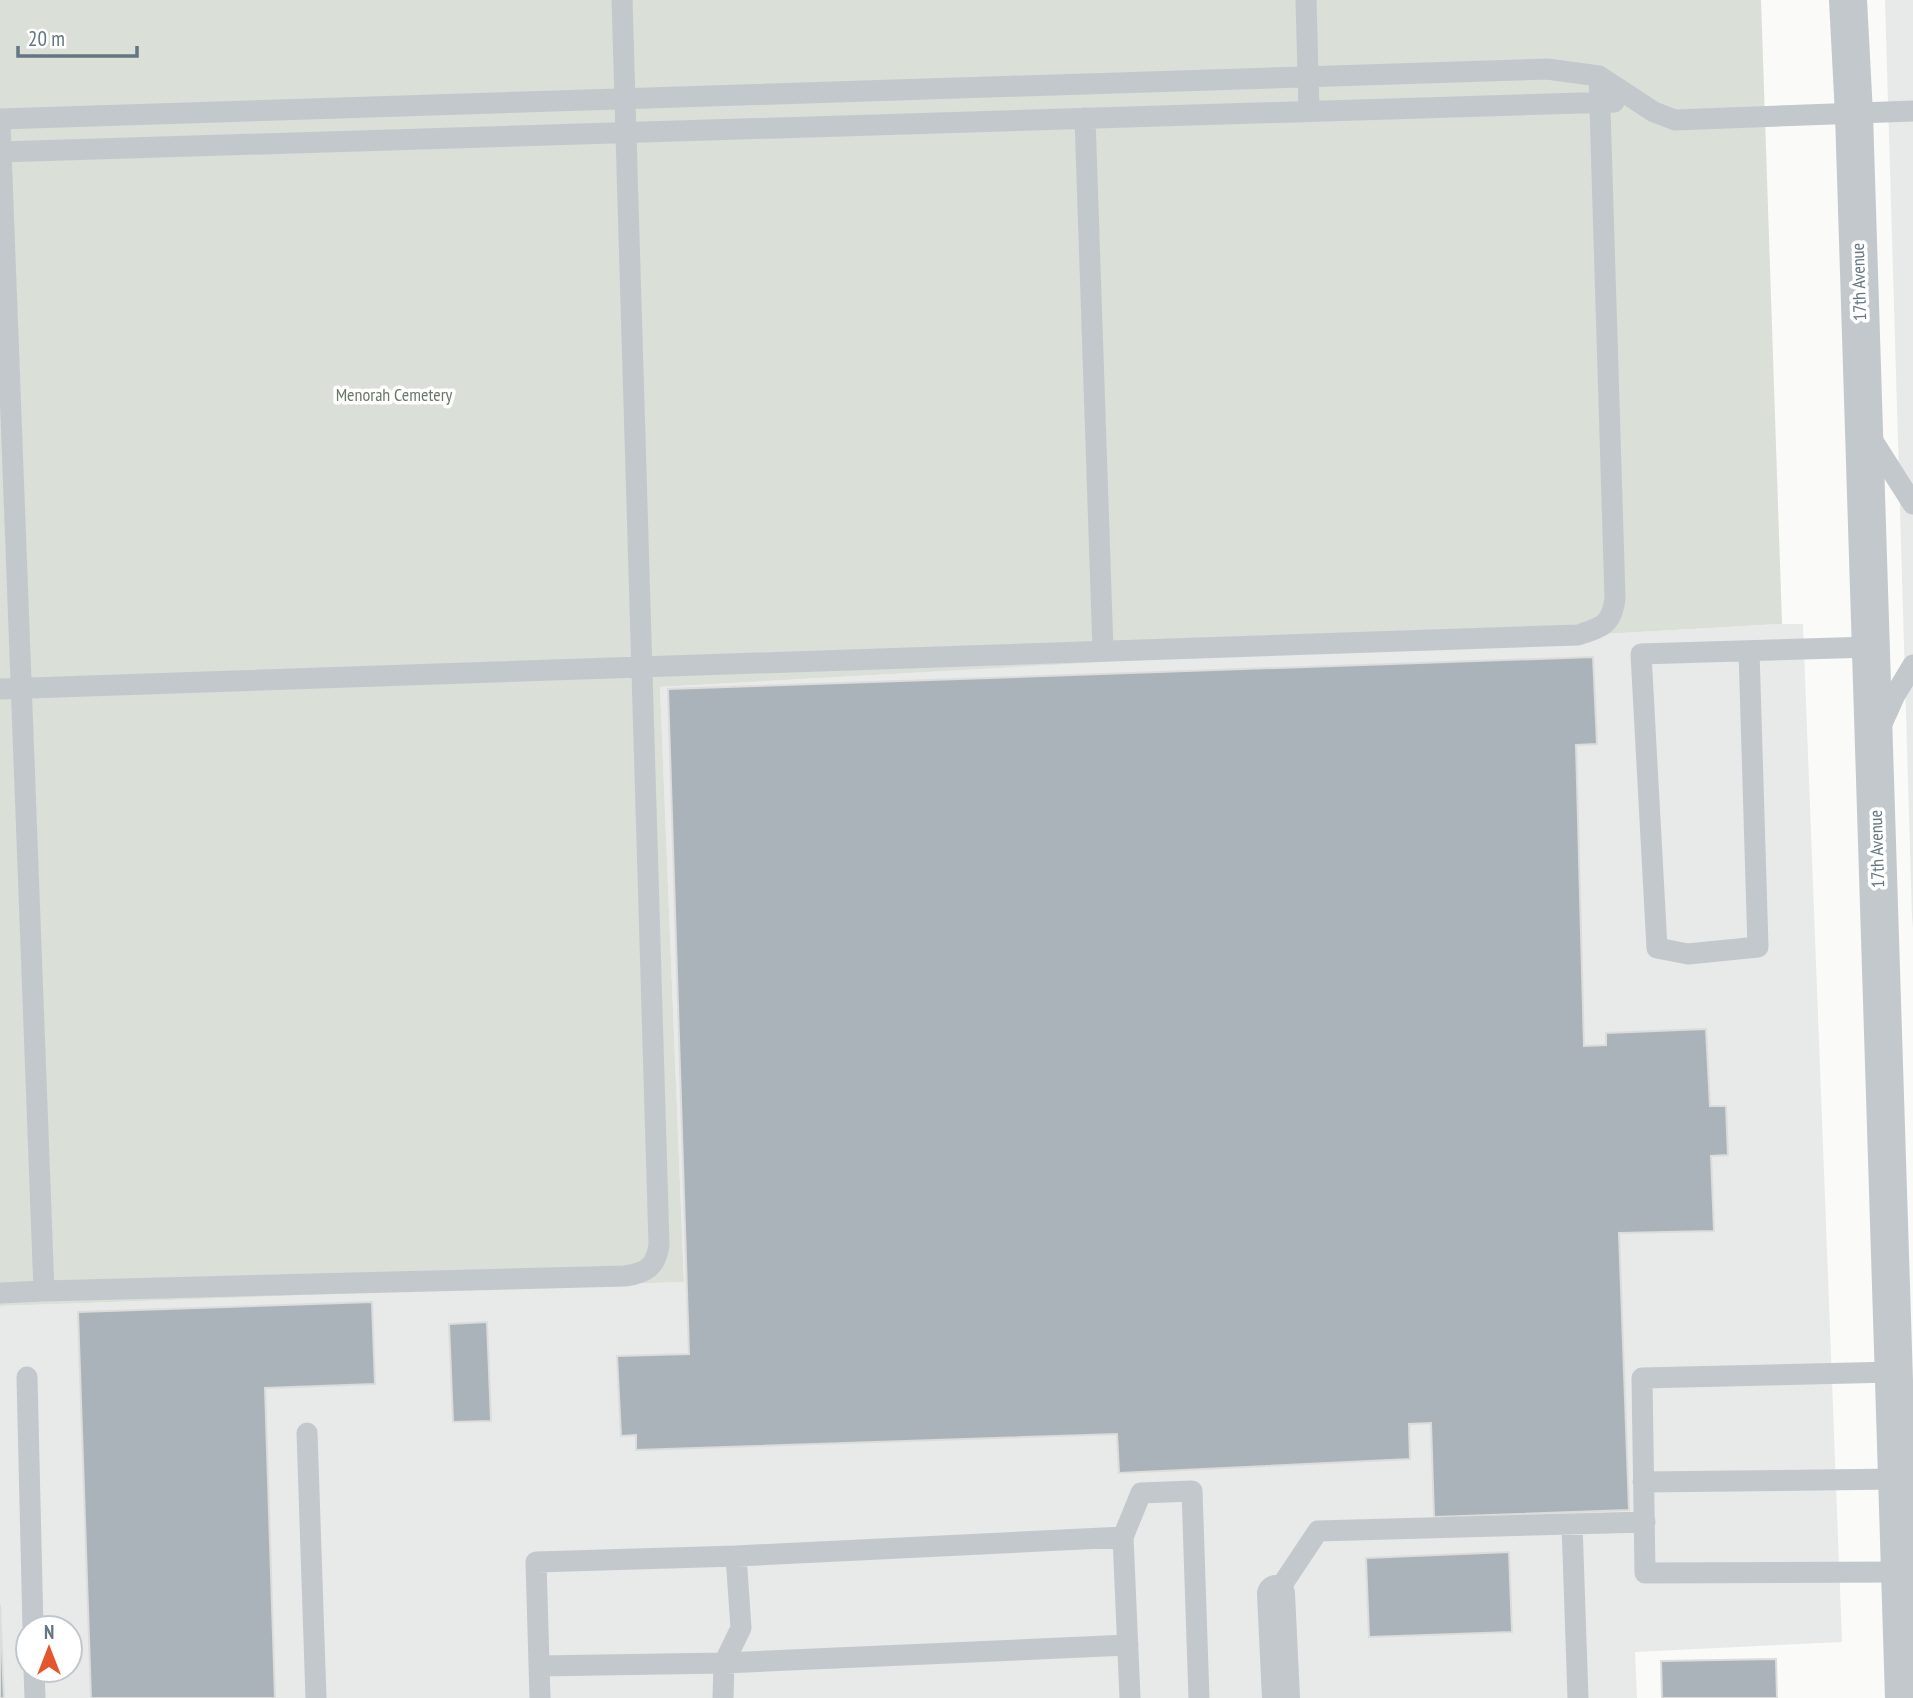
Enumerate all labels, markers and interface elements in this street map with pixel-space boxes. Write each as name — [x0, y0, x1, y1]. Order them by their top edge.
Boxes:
scale bar — [18, 14, 136, 58]
text: 20 m — [28, 25, 65, 52]
street label: 17th Avenue — [1846, 243, 1871, 321]
park label: Menorah Cemetery — [336, 383, 453, 406]
street label: 17th Avenue — [1864, 810, 1889, 888]
north arrow — [14, 1614, 84, 1684]
text: N — [44, 1620, 54, 1644]

